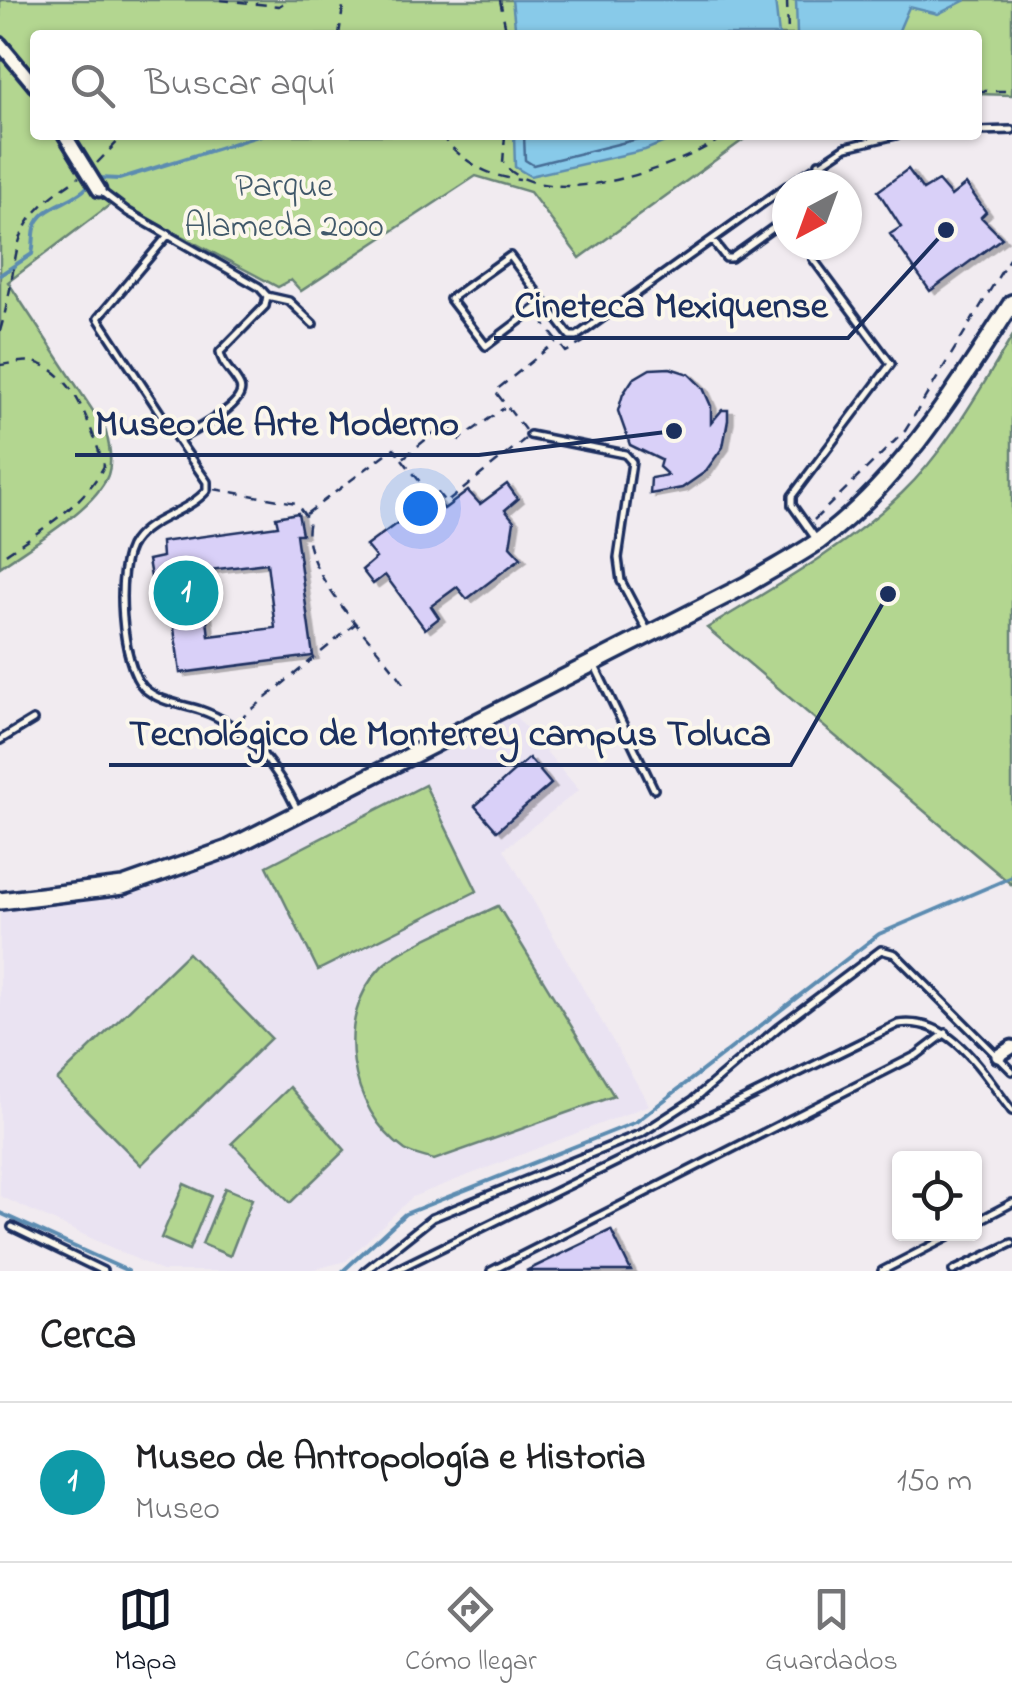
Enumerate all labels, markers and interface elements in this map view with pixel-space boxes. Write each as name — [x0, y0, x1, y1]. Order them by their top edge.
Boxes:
search box — [30, 30, 982, 140]
text: Buscar aquí — [145, 57, 335, 113]
icon: search — [65, 58, 120, 113]
park label: Parque Alameda 2000 — [184, 162, 384, 253]
north arrow — [772, 170, 862, 260]
callout: Cineteca Mexiquense — [494, 270, 848, 338]
text: Cineteca Mexiquense — [514, 280, 829, 336]
callout: Museo de Arte Moderno — [75, 387, 479, 455]
text: Museo de Arte Moderno — [95, 398, 459, 454]
your location — [395, 483, 446, 534]
pin: 1 — [154, 556, 218, 630]
callout: Tecnológico de Monterrey campus Toluca — [109, 697, 791, 765]
text: Tecnológico de Monterrey campus Toluca — [129, 708, 771, 764]
map controls — [892, 1151, 982, 1241]
button: locate — [892, 1151, 982, 1241]
text: Cerca — [40, 1306, 136, 1367]
text: Museo de Antropología e Historia — [135, 1431, 646, 1487]
text: 1 — [67, 1459, 78, 1506]
text: 150 m — [897, 1459, 972, 1506]
text: Museo — [135, 1487, 220, 1534]
tab: Mapa — [114, 1582, 177, 1683]
tab: Cómo llegar — [405, 1582, 537, 1683]
tab: Guardados — [765, 1582, 898, 1683]

